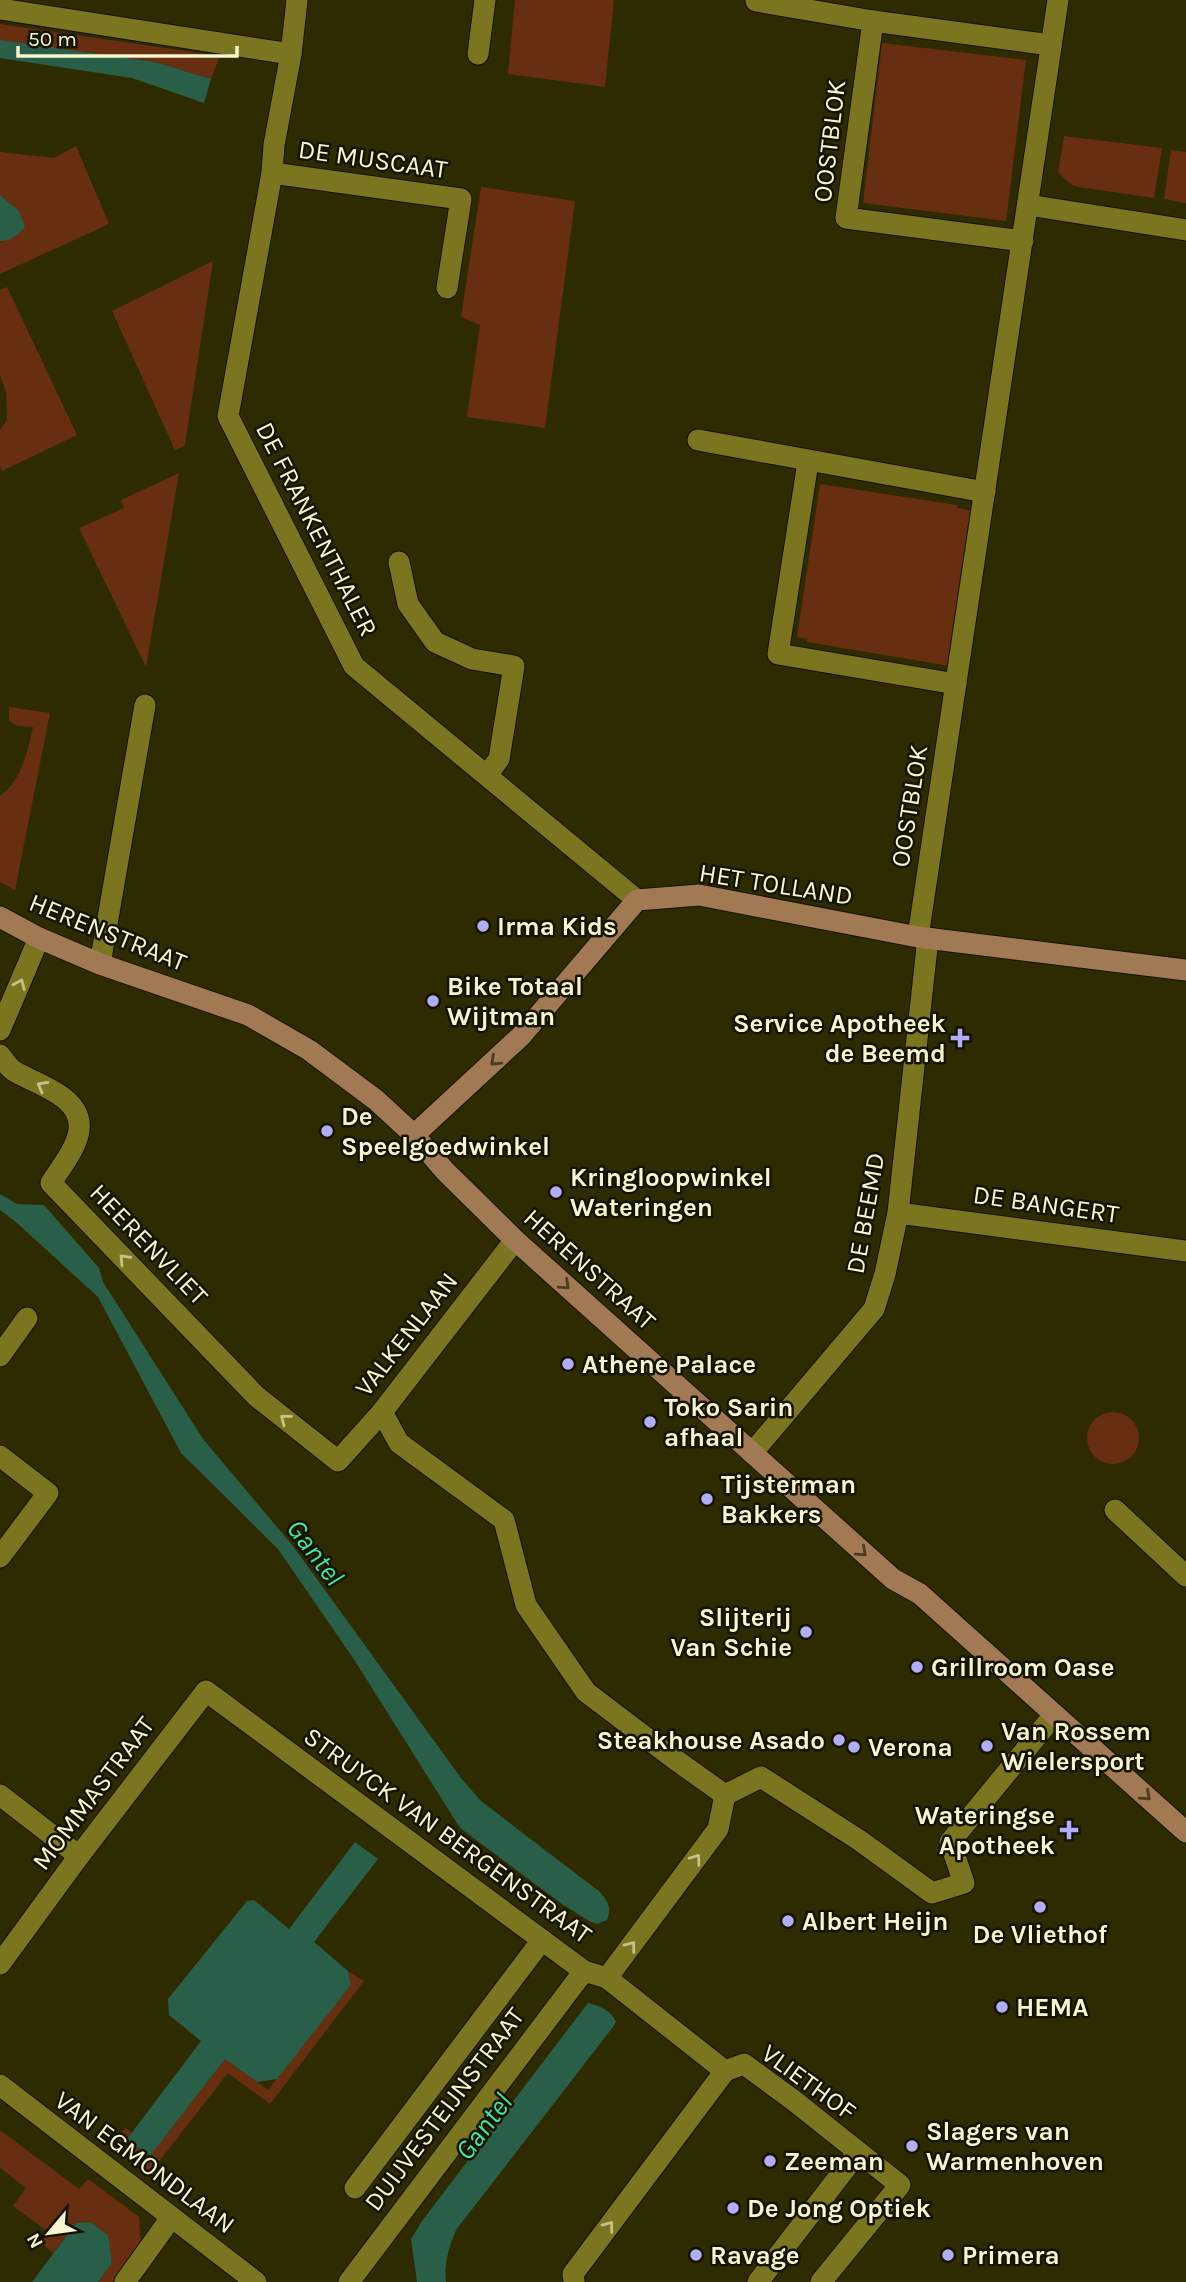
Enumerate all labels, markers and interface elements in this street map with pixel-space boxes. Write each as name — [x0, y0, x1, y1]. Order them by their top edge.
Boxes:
scale bar — [18, 14, 236, 58]
text: 50 m — [28, 27, 77, 51]
street label: OOSTBLOK — [807, 78, 852, 204]
street label: DE MUSCAAT — [296, 134, 450, 185]
street label: DE FRANKENTHALER — [249, 417, 384, 642]
street label: OOSTBLOK — [885, 743, 934, 869]
street label: HET TOLLAND — [697, 857, 855, 912]
street label: HERENSTRAAT — [25, 887, 191, 978]
place label: Irma Kids — [497, 911, 617, 942]
marker: Irma Kids — [475, 918, 491, 934]
place label: Bike Totaal Wijtman — [447, 971, 583, 1032]
one-way arrow — [11, 979, 25, 991]
marker: Bike Totaal Wijtman — [425, 993, 441, 1009]
place label: Service Apotheek de Beemd — [733, 1008, 946, 1069]
marker: Service Apotheek de Beemd — [952, 1030, 968, 1046]
one-way arrow — [490, 1053, 503, 1065]
one-way arrow — [37, 1081, 49, 1094]
place label: De Speelgoedwinkel — [341, 1101, 550, 1162]
marker: De Speelgoedwinkel — [319, 1123, 335, 1139]
street label: DE BEEMD — [840, 1150, 891, 1276]
place label: Kringloopwinkel Wateringen — [570, 1162, 772, 1223]
street label: HEERENVLIET — [83, 1177, 214, 1311]
street label: DE BANGERT — [971, 1179, 1121, 1230]
marker: Kringloopwinkel Wateringen — [548, 1184, 564, 1200]
street label: HERENSTRAAT — [517, 1202, 662, 1337]
one-way arrow — [119, 1254, 132, 1267]
street label: VALKENLAAN — [348, 1266, 464, 1403]
one-way arrow — [557, 1277, 570, 1290]
place label: Athene Palace — [582, 1349, 756, 1380]
marker: Athene Palace — [560, 1356, 576, 1372]
place label: Toko Sarin afhaal — [664, 1392, 794, 1453]
one-way arrow — [280, 1414, 292, 1427]
marker: Toko Sarin afhaal — [642, 1414, 658, 1430]
place label: Tijsterman Bakkers — [721, 1469, 856, 1530]
marker: Tijsterman Bakkers — [699, 1491, 715, 1507]
water label: Gantel — [280, 1512, 351, 1592]
one-way arrow — [854, 1544, 867, 1556]
place label: Slijterij Van Schie — [671, 1602, 792, 1663]
marker: Slijterij Van Schie — [798, 1624, 814, 1640]
place label: Grillroom Oase — [931, 1652, 1115, 1683]
marker: Grillroom Oase — [909, 1659, 925, 1675]
street label: MOMMASTRAAT — [26, 1710, 161, 1876]
place label: Van Rossem Wielersport — [1001, 1716, 1151, 1777]
street label: STRUYCK VAN BERGENSTRAAT — [298, 1720, 598, 1950]
place label: Steakhouse Asado — [597, 1725, 825, 1756]
marker: Steakhouse Asado — [831, 1732, 847, 1748]
place label: Verona — [868, 1732, 953, 1763]
marker: Van Rossem Wielersport — [979, 1738, 995, 1754]
marker: Verona — [846, 1739, 862, 1755]
one-way arrow — [1137, 1788, 1150, 1800]
place label: Wateringse Apotheek — [915, 1800, 1055, 1861]
marker: Wateringse Apotheek — [1061, 1822, 1077, 1838]
one-way arrow — [687, 1854, 700, 1867]
marker: De Vliethof — [1032, 1899, 1048, 1915]
place label: Albert Heijn — [802, 1906, 949, 1937]
marker: Albert Heijn — [780, 1913, 796, 1929]
place label: De Vliethof — [973, 1919, 1108, 1950]
one-way arrow — [623, 1941, 636, 1953]
place label: HEMA — [1016, 1992, 1089, 2023]
marker: HEMA — [994, 1999, 1010, 2015]
street label: DUIJVESTEIJNSTRAAT — [358, 2002, 531, 2217]
street label: VLIETHOF — [755, 2038, 862, 2127]
street label: VAN EGMONDLAAN — [48, 2085, 241, 2240]
water label: Gantel — [448, 2086, 519, 2166]
place label: Slagers van Warmenhoven — [926, 2116, 1104, 2177]
marker: Slagers van Warmenhoven — [904, 2138, 920, 2154]
place label: Zeeman — [784, 2146, 884, 2177]
marker: Zeeman — [762, 2153, 778, 2169]
place label: De Jong Optiek — [747, 2193, 931, 2224]
north arrow — [14, 2198, 84, 2268]
marker: De Jong Optiek — [725, 2200, 741, 2216]
one-way arrow — [601, 2221, 613, 2233]
text: N — [22, 2229, 48, 2252]
place label: Ravage — [710, 2240, 800, 2271]
place label: Primera — [962, 2240, 1060, 2271]
marker: Ravage — [688, 2247, 704, 2263]
marker: Primera — [940, 2247, 956, 2263]

